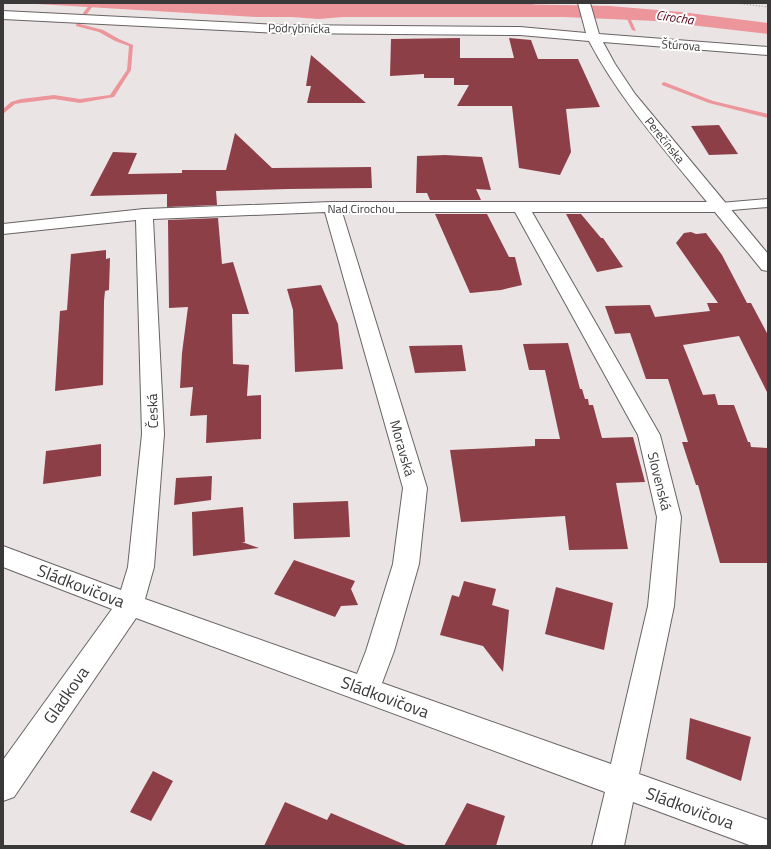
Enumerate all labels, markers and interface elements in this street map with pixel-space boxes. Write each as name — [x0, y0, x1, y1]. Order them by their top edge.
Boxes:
water label: Cirocha — [655, 4, 697, 30]
street label: Podrybnícka — [268, 18, 330, 38]
street label: Štúrova — [661, 34, 701, 56]
street label: Perečínska — [640, 113, 690, 167]
street label: Nad Cirochou — [327, 199, 395, 218]
street label: Česká — [141, 393, 163, 429]
street label: Moravská — [385, 417, 421, 479]
street label: Slovenská — [643, 450, 677, 512]
street label: Sládkovičova — [33, 557, 129, 615]
street label: Gladkova — [37, 660, 96, 729]
street label: Sládkovičova — [337, 669, 433, 725]
street label: Sládkovičova — [642, 780, 738, 836]

